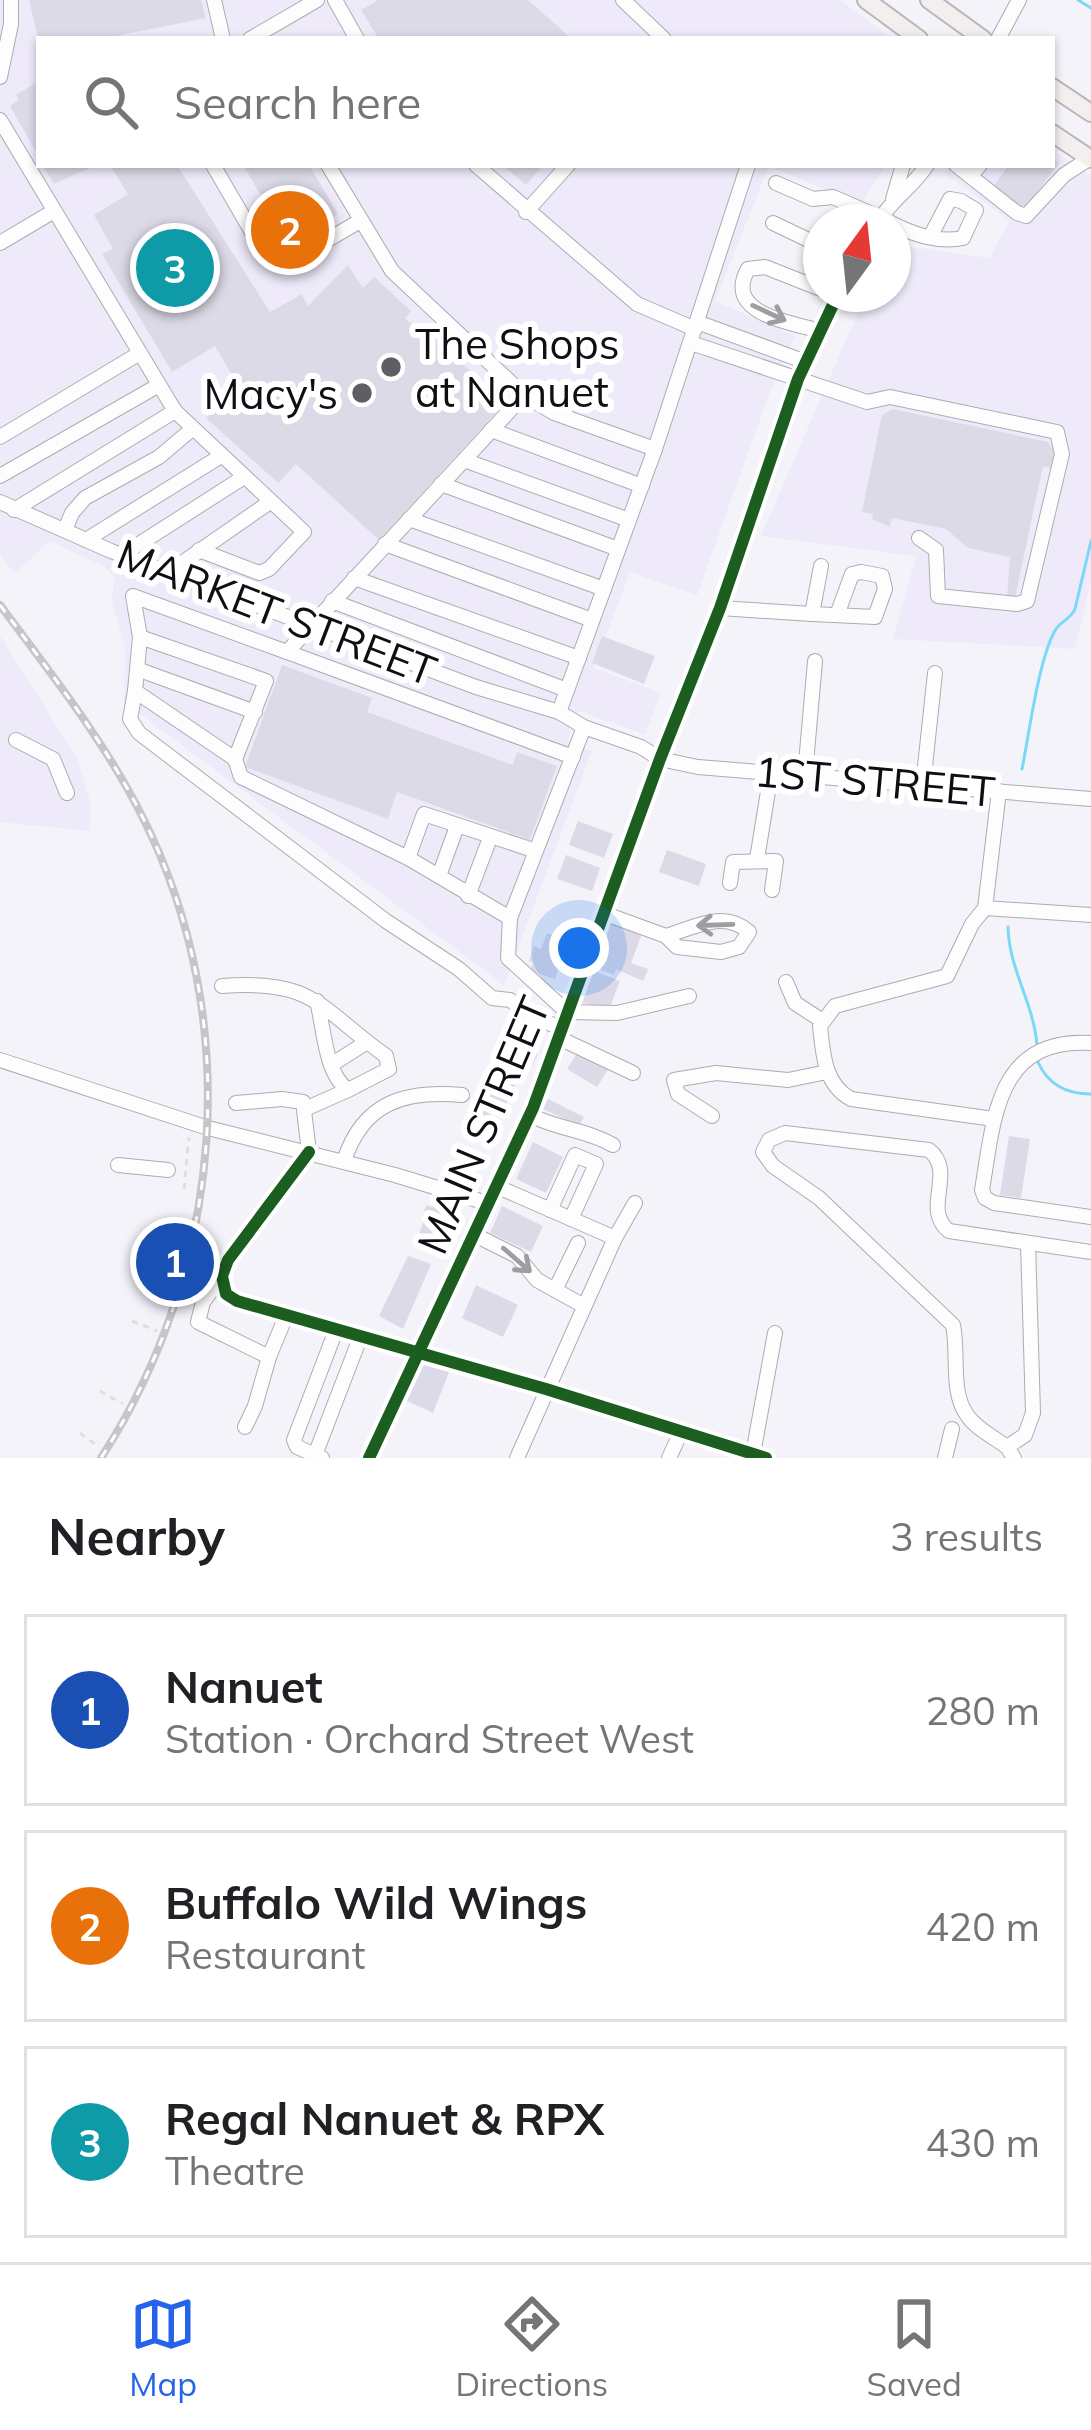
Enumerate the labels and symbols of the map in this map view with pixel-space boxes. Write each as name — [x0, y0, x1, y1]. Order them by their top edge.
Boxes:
pin: 2 — [251, 185, 329, 275]
north arrow — [803, 204, 911, 312]
pin: 3 — [136, 223, 214, 313]
one-way arrow — [750, 303, 786, 325]
place label: The Shops at Nanuet — [415, 317, 620, 418]
marker: The Shops at Nanuet — [378, 354, 404, 380]
place label: Macy's — [203, 367, 338, 420]
marker: Macy's — [349, 380, 375, 406]
street label: MARKET STREET — [110, 527, 444, 697]
street label: 1ST STREET — [753, 744, 997, 818]
one-way arrow — [696, 913, 735, 936]
your location — [549, 918, 609, 978]
street label: MAIN STREET — [405, 988, 561, 1262]
pin: 1 — [136, 1217, 214, 1307]
one-way arrow — [501, 1246, 531, 1274]

